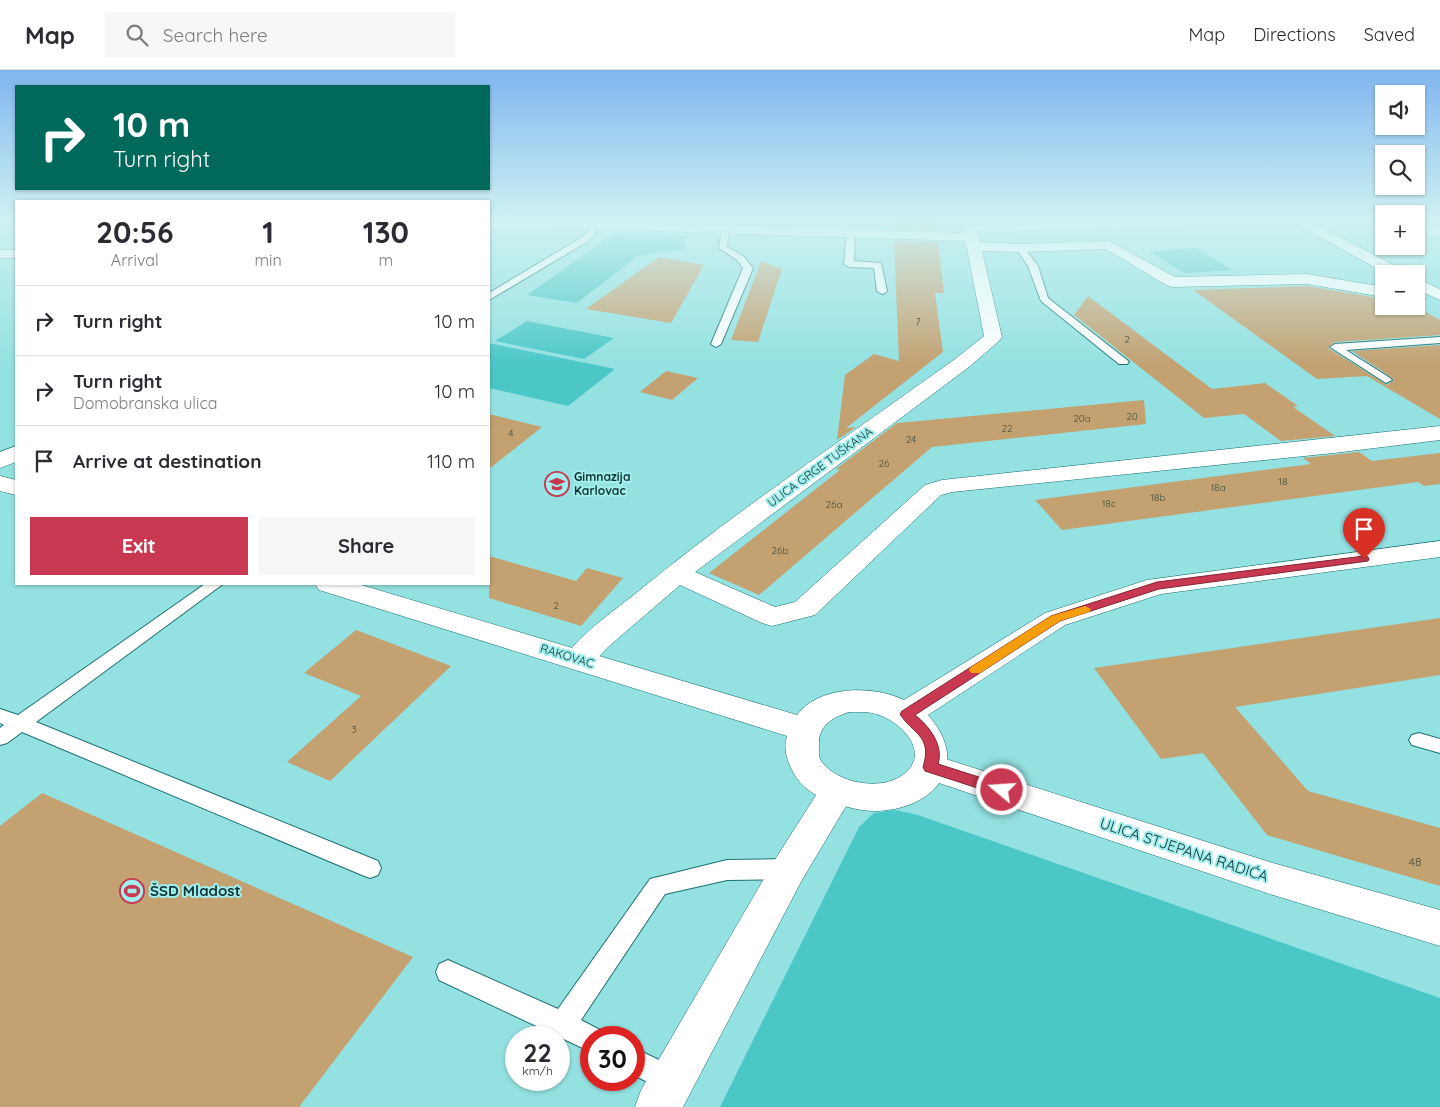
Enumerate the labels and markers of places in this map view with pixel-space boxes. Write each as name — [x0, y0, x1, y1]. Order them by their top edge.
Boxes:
place label: Gimnazija Karlovac — [574, 469, 630, 498]
school or university icon: Gimnazija Karlovac — [544, 471, 570, 497]
pin — [1343, 508, 1385, 559]
sports icon: ŠSD Mladost — [119, 878, 145, 904]
place label: ŠSD Mladost — [150, 881, 241, 900]

